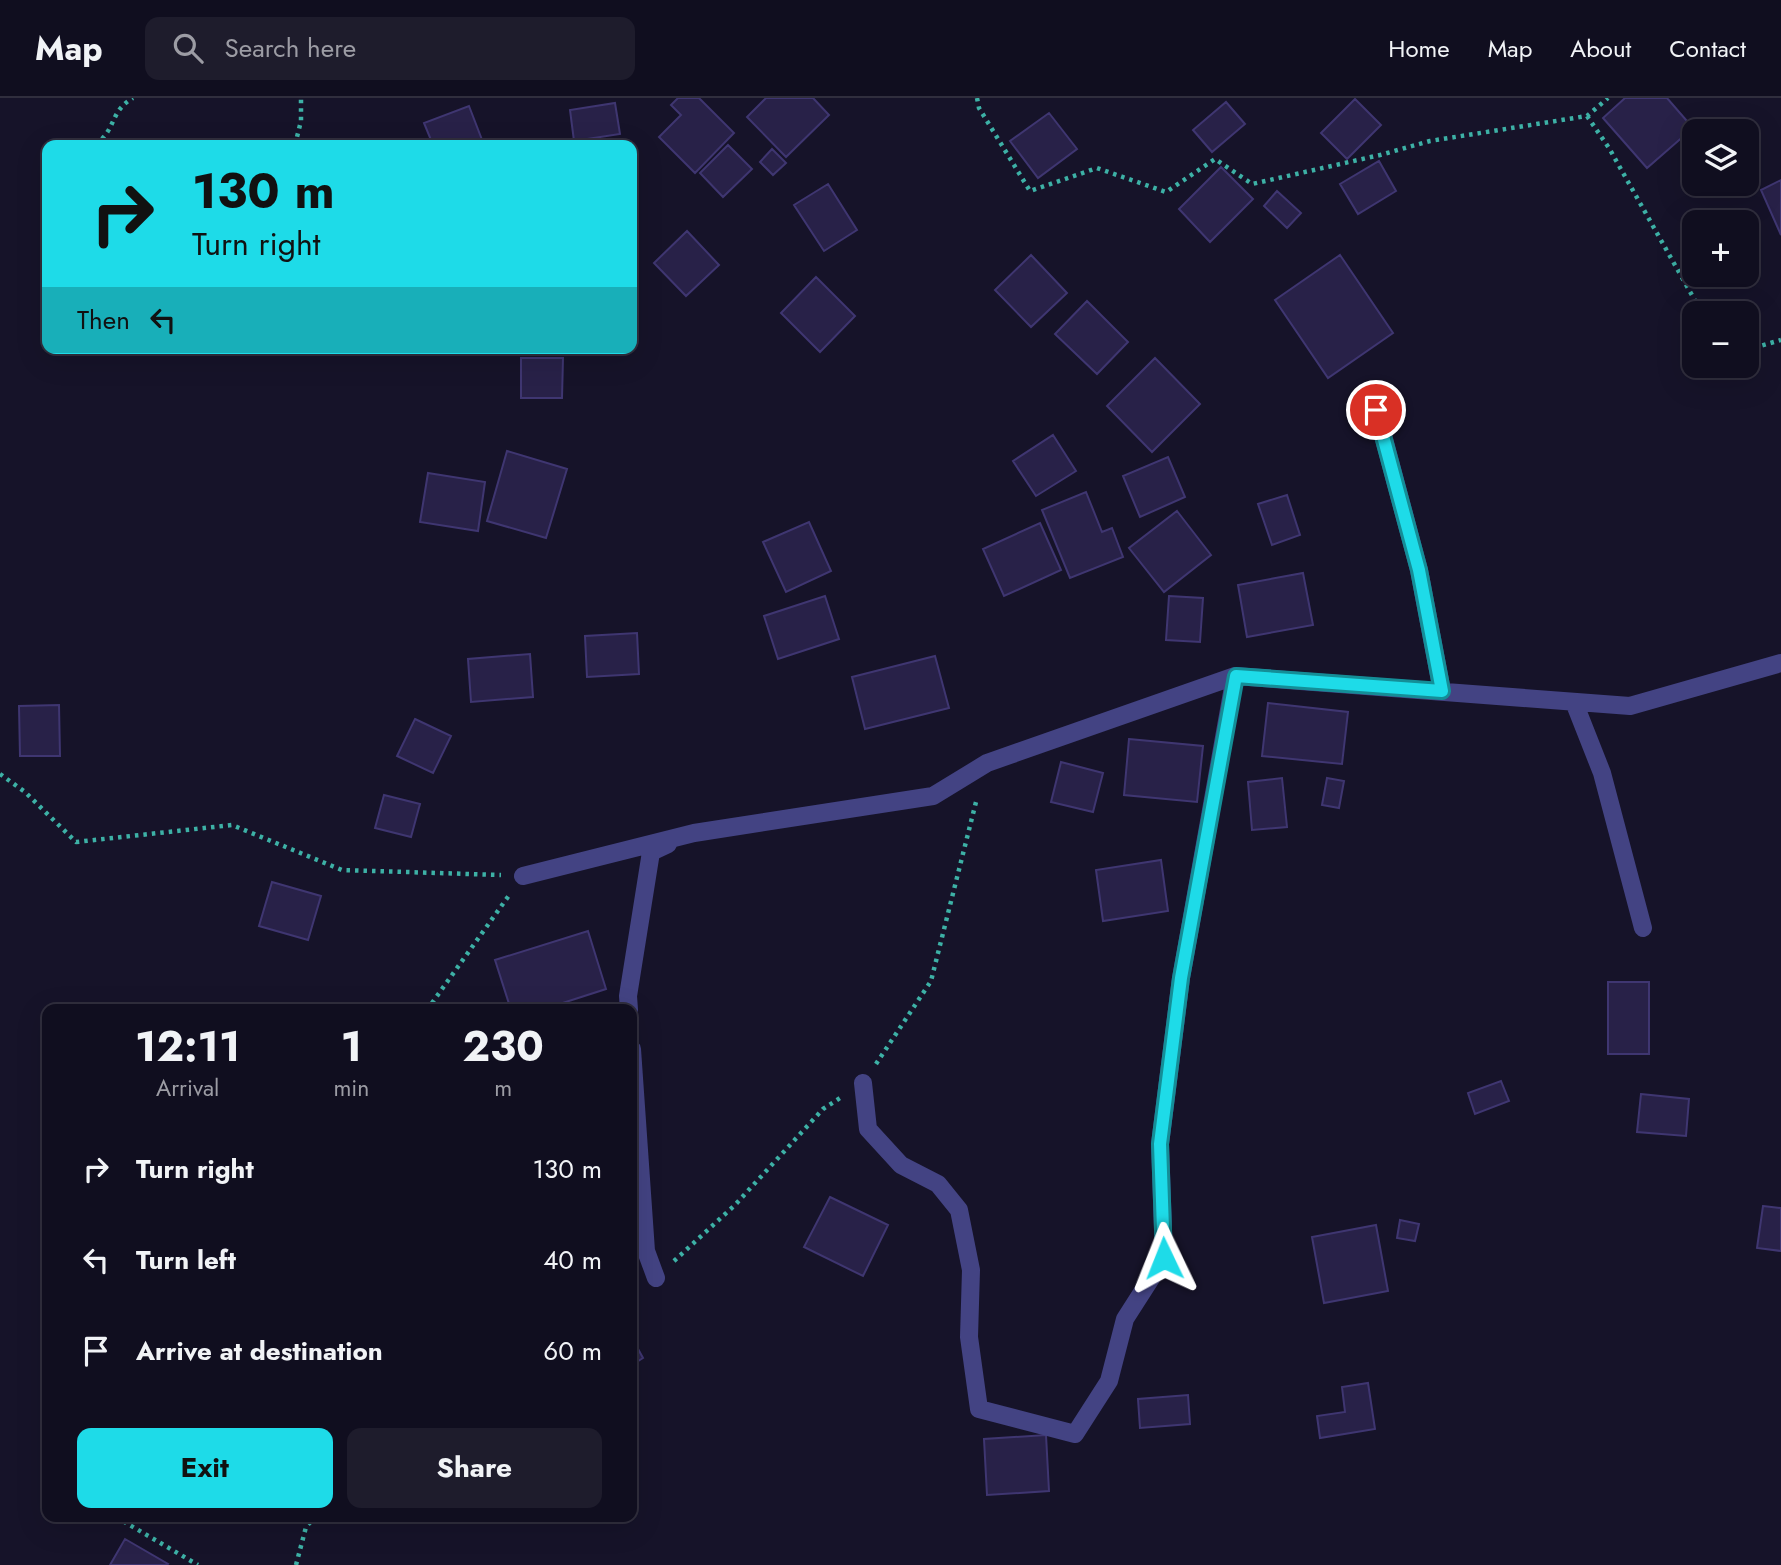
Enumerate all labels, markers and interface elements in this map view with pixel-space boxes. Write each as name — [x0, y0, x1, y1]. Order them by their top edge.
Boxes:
search box — [145, 17, 635, 80]
text: Map — [35, 25, 103, 72]
icon: search — [169, 29, 207, 67]
text: Search here — [225, 29, 356, 67]
text: Home — [1388, 31, 1450, 66]
text: Map — [1488, 31, 1532, 66]
text: About — [1570, 31, 1631, 66]
text: Contact — [1669, 31, 1746, 66]
map controls — [1682, 119, 1759, 378]
button: layers — [1682, 119, 1759, 196]
text: 130 m — [192, 156, 335, 226]
icon: right — [77, 168, 168, 259]
button: + — [1682, 210, 1759, 287]
text: Turn right — [192, 221, 321, 267]
text: Then — [77, 301, 130, 339]
icon: left — [144, 301, 182, 339]
button: − — [1682, 301, 1759, 378]
pin — [1346, 380, 1406, 440]
icon: arrive — [1357, 391, 1395, 429]
text: 12:11 — [135, 1016, 240, 1077]
text: 1 — [341, 1016, 362, 1077]
text: 230 — [462, 1016, 544, 1077]
text: Arrival — [156, 1071, 219, 1105]
text: min — [333, 1071, 369, 1105]
text: m — [494, 1071, 512, 1105]
icon: right — [77, 1150, 115, 1188]
text: Turn right — [136, 1150, 254, 1188]
text: 130 m — [532, 1150, 602, 1188]
position arrow — [1127, 1221, 1201, 1295]
icon: left — [77, 1241, 115, 1279]
text: Turn left — [136, 1241, 236, 1279]
text: 40 m — [543, 1241, 602, 1279]
icon: arrive — [77, 1332, 115, 1370]
text: Arrive at destination — [136, 1332, 383, 1370]
text: 60 m — [543, 1332, 602, 1370]
button: Exit — [77, 1428, 333, 1508]
button: Share — [347, 1428, 602, 1508]

